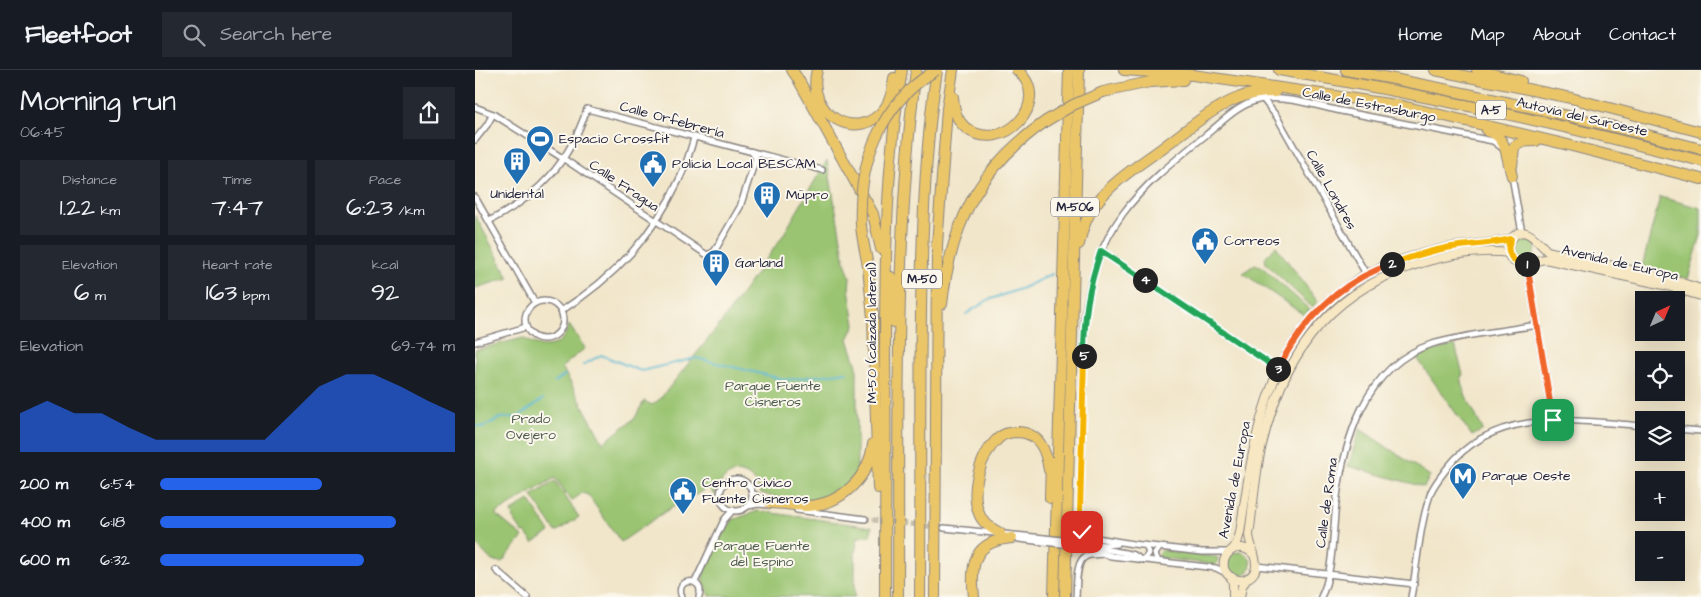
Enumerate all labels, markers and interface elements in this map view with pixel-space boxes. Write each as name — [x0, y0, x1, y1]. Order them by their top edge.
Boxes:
search box — [162, 12, 512, 57]
text: Fleetfoot — [25, 18, 132, 52]
icon: search — [180, 21, 208, 49]
text: Search here — [220, 21, 332, 48]
text: Home — [1398, 22, 1443, 47]
text: Map — [1471, 22, 1505, 47]
text: About — [1533, 22, 1581, 47]
text: Contact — [1609, 22, 1676, 47]
text: Morning run — [20, 82, 176, 121]
street label: Calle de Estrasburgo — [1301, 82, 1438, 128]
button: share — [403, 87, 455, 139]
street label: Autovía del Suroeste — [1515, 92, 1650, 142]
street label: Calle Orfebrería — [617, 96, 727, 144]
road number: A-5 — [1476, 100, 1506, 120]
text: 06:45 — [20, 121, 65, 143]
sports icon: Espacio Crossfit — [525, 124, 555, 163]
place label: Espacio Crossfit — [559, 129, 670, 149]
building icon: Unidental — [502, 146, 532, 185]
street label: Calle Londres — [1301, 146, 1361, 234]
public building icon: Policía Local BESCAM — [638, 149, 668, 188]
place label: Policía Local BESCAM — [672, 154, 816, 174]
street label: Calle Fragua — [585, 155, 663, 217]
text: Distance — [63, 170, 117, 190]
text: Time — [223, 170, 252, 190]
text: Pace — [369, 170, 401, 190]
building icon: Müpro — [752, 180, 782, 219]
place label: Unidental — [490, 184, 544, 204]
place label: Müpro — [786, 185, 828, 205]
text: 1.22 — [60, 190, 95, 225]
text: 7:47 — [212, 190, 263, 225]
text: 6:23 — [346, 190, 393, 225]
road number: M-506 — [1051, 198, 1099, 216]
text: km — [95, 201, 120, 221]
text: /km — [393, 201, 424, 221]
public building icon: Correos — [1190, 226, 1220, 265]
place label: Correos — [1224, 231, 1280, 251]
street label: Avenida de Europa — [1560, 240, 1680, 286]
building icon: Garland — [701, 248, 731, 287]
pin: 2 — [1379, 252, 1405, 276]
pin: 1 — [1515, 252, 1539, 276]
place label: Garland — [735, 253, 783, 273]
text: 2 — [1388, 254, 1397, 274]
text: 1 — [1527, 254, 1528, 274]
text: Elevation — [62, 255, 117, 275]
text: Heart rate — [202, 255, 273, 275]
text: kcal — [372, 255, 399, 275]
street label: M-50 (calzada lateral) — [862, 262, 882, 404]
pin: 4 — [1133, 268, 1157, 292]
road number: M-50 — [902, 270, 942, 288]
text: 4 — [1141, 270, 1150, 290]
text: 6 — [74, 275, 89, 310]
text: 163 — [206, 275, 237, 310]
text: 92 — [371, 275, 399, 310]
text: m — [89, 286, 106, 306]
text: bpm — [237, 286, 269, 306]
north arrow — [1635, 291, 1685, 341]
map controls — [1635, 291, 1685, 581]
text: Elevation — [20, 335, 83, 357]
text: 69–74 m — [391, 335, 455, 357]
pin: 5 — [1071, 344, 1097, 368]
text: 5 — [1080, 346, 1089, 366]
button: locate — [1635, 351, 1685, 401]
pin: 3 — [1265, 356, 1291, 382]
text: 3 — [1275, 359, 1282, 379]
park label: Parque Fuente Cisneros — [725, 376, 821, 412]
pin — [1532, 399, 1574, 441]
icon: arrive — [1539, 406, 1567, 434]
park label: Prado Ovejero — [506, 409, 556, 445]
button: layers — [1635, 411, 1685, 461]
street label: Avenida de Europa — [1214, 420, 1256, 540]
street label: Calle de Roma — [1311, 457, 1343, 549]
metro station icon: Parque Oeste — [1448, 461, 1478, 500]
place label: Parque Oeste — [1482, 466, 1571, 486]
button: + — [1635, 471, 1685, 521]
text: 200 m — [20, 473, 68, 495]
text: 6:54 — [100, 473, 135, 495]
place label: Centro Cívico Fuente Cisneros — [702, 473, 808, 509]
public building icon: Centro Cívico Fuente Cisneros — [668, 476, 698, 515]
text: 400 m — [20, 511, 70, 533]
text: 6:18 — [100, 511, 125, 533]
pin — [1061, 511, 1103, 553]
icon: check — [1068, 518, 1096, 546]
button: − — [1635, 531, 1685, 581]
park label: Parque Fuente del Espino — [714, 536, 810, 572]
text: 600 m — [20, 549, 69, 571]
text: 6:32 — [100, 549, 130, 571]

